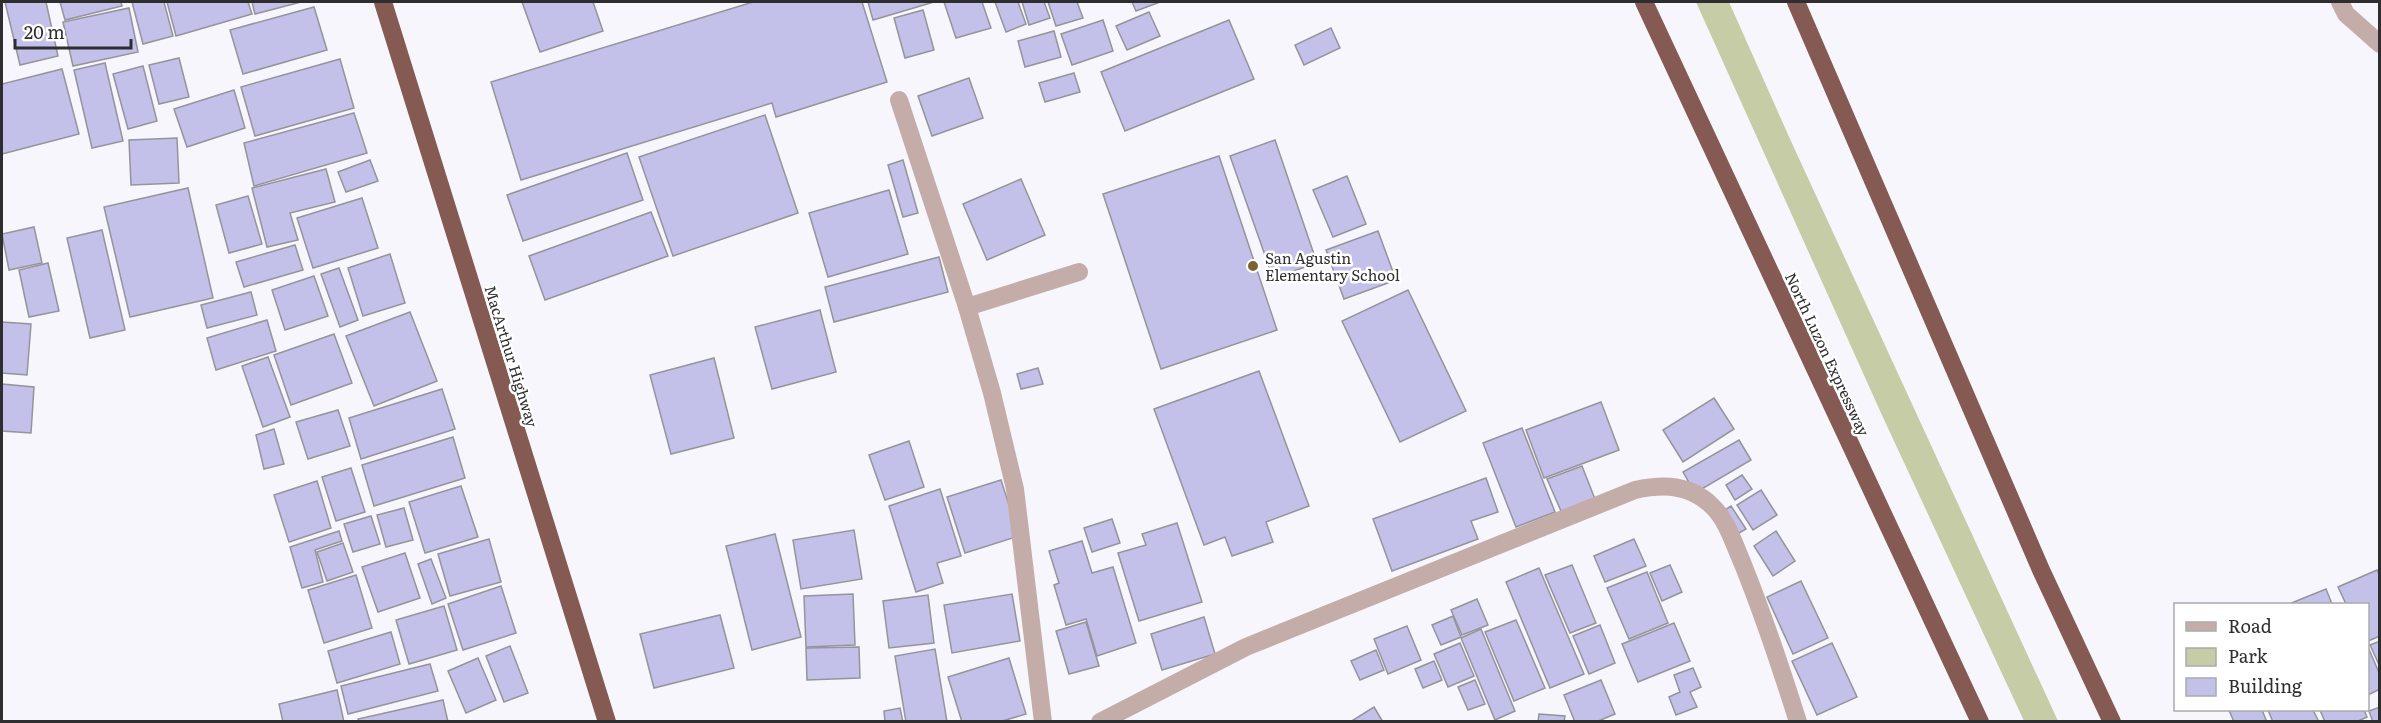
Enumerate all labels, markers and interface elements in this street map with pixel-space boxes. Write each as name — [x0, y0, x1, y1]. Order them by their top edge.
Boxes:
scale bar — [15, 12, 130, 50]
text: 20 m — [24, 18, 65, 45]
place label: San Agustin Elementary School — [1265, 246, 1400, 286]
marker: San Agustin Elementary School — [1246, 259, 1260, 273]
street label: North Luzon Expressway — [1780, 268, 1876, 440]
street label: MacArthur Highway — [479, 282, 545, 430]
legend — [2174, 603, 2369, 711]
text: Road — [2228, 612, 2272, 639]
text: Park — [2228, 642, 2269, 669]
text: Building — [2228, 672, 2303, 699]

